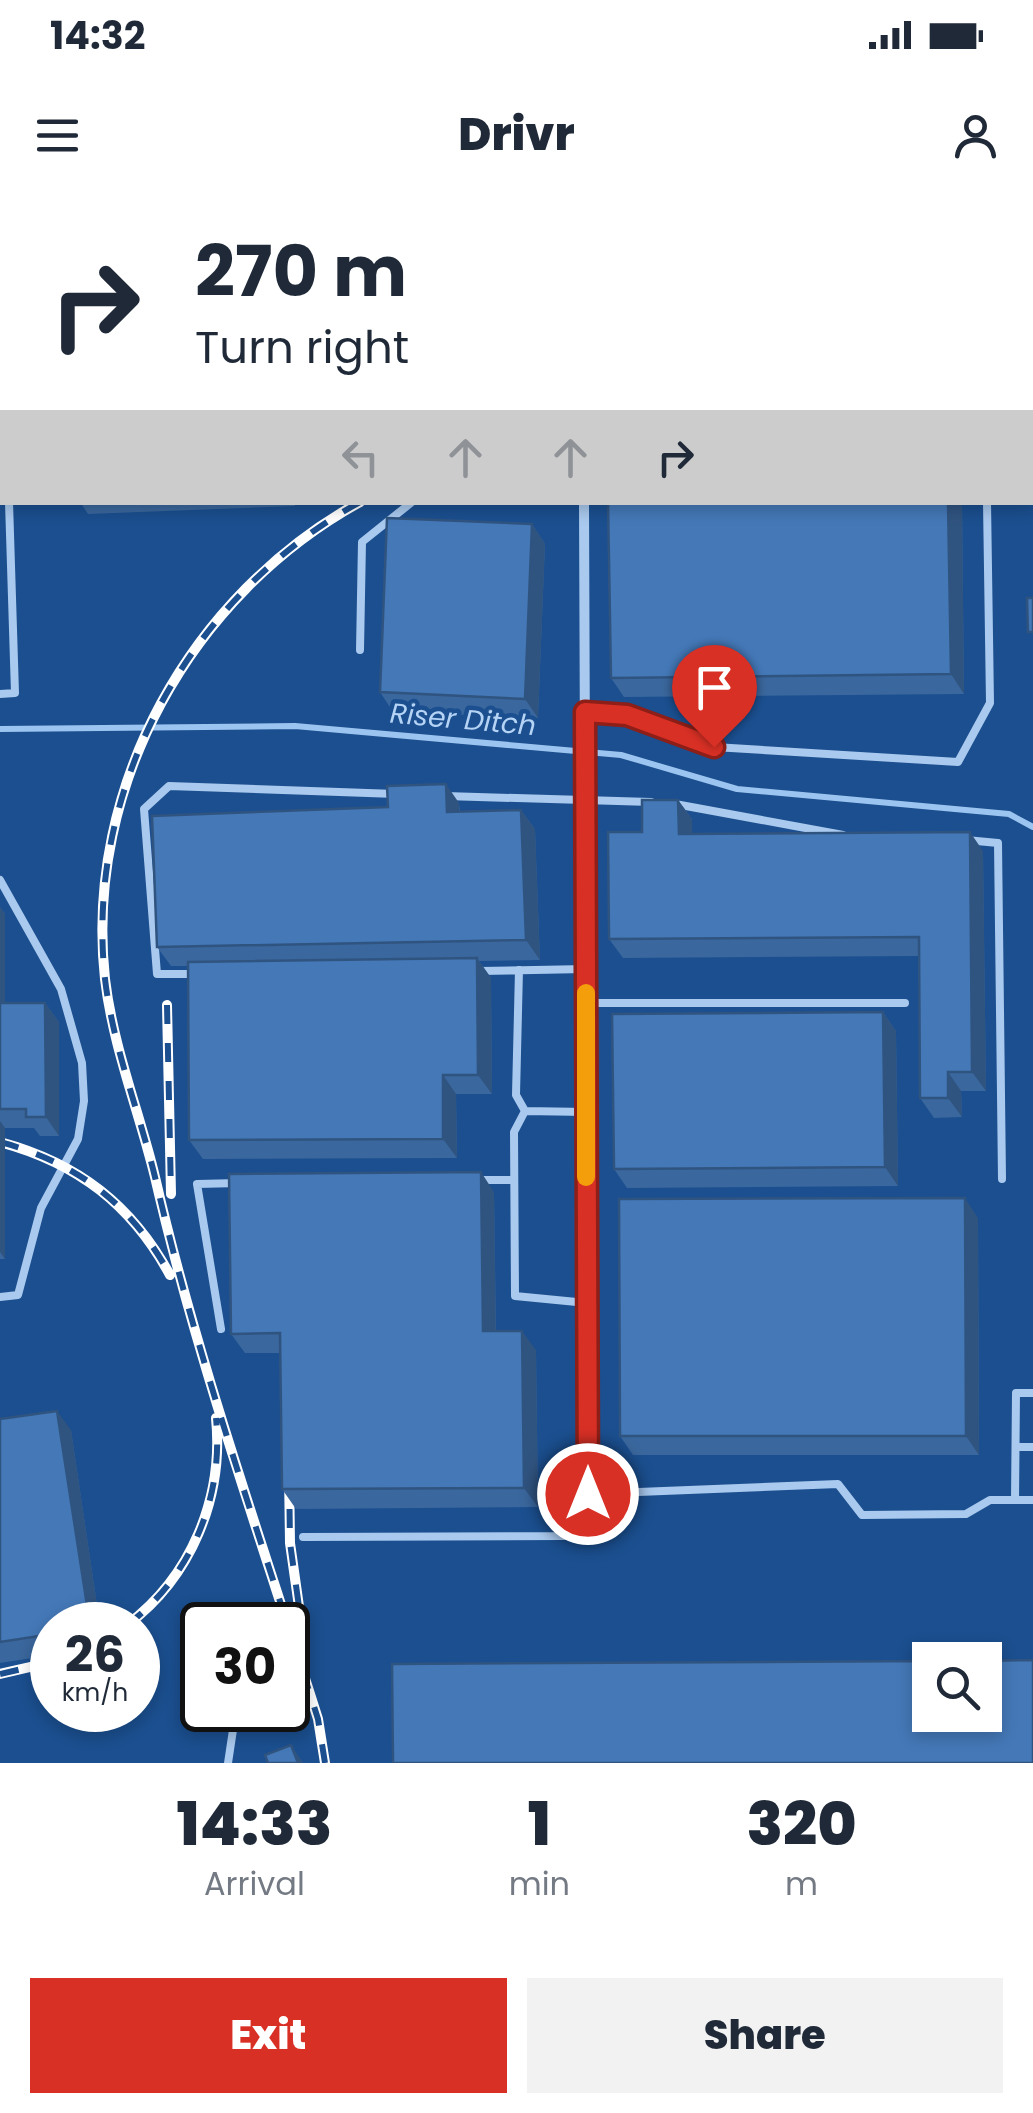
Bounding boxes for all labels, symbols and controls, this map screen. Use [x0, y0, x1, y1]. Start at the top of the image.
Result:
text: 14:32 [50, 9, 146, 62]
text: Drivr [458, 103, 575, 166]
icon: menu [30, 108, 85, 163]
icon: person [948, 108, 1003, 163]
text: 270 m [195, 222, 407, 321]
icon: right [30, 240, 160, 370]
text: Turn right [195, 316, 409, 379]
icon: left [333, 430, 388, 485]
icon: ahead [438, 430, 493, 485]
icon: ahead [543, 430, 598, 485]
icon: right [648, 430, 703, 485]
pin [672, 645, 757, 748]
icon: arrive [687, 660, 742, 715]
water label: Riser Ditch [388, 694, 538, 745]
position arrow [536, 1442, 640, 1546]
speed limit sign: 30 [180, 1602, 310, 1732]
text: 26 [65, 1619, 125, 1690]
map controls [912, 1642, 1002, 1732]
button: search [912, 1642, 1002, 1732]
text: km/h [62, 1675, 128, 1710]
text: 14:33 [176, 1782, 332, 1866]
text: 1 [528, 1782, 551, 1866]
text: 320 [746, 1782, 857, 1866]
text: Arrival [204, 1861, 305, 1906]
text: min [509, 1861, 570, 1906]
text: m [785, 1861, 818, 1906]
button: Exit [30, 1978, 507, 2093]
button: Share [527, 1978, 1003, 2093]

